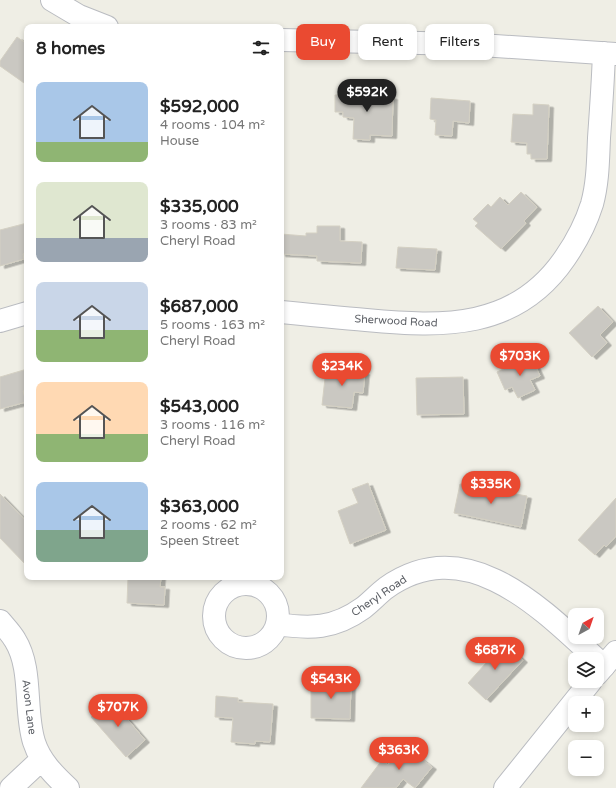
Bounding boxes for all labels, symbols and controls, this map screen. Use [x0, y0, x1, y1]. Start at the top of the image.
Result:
chip: Buy [296, 24, 350, 60]
chip: Rent [358, 24, 417, 60]
chip: Filters [425, 24, 494, 60]
icon: filters [250, 37, 272, 59]
text: 8 homes [36, 38, 105, 59]
pin: $592K [339, 79, 395, 113]
text: $592K [346, 84, 388, 100]
text: $592,000 [160, 96, 239, 117]
icon: home [68, 98, 116, 146]
text: 4 rooms · 104 m² [160, 117, 265, 133]
text: House [160, 133, 199, 149]
text: $335,000 [160, 196, 239, 217]
icon: home [68, 198, 116, 246]
text: 3 rooms · 83 m² [160, 217, 257, 233]
text: Cheryl Road [160, 233, 236, 249]
text: $687,000 [160, 296, 238, 317]
icon: home [68, 298, 116, 346]
street label: Sherwood Road [354, 312, 438, 330]
text: 5 rooms · 163 m² [160, 317, 265, 333]
text: Cheryl Road [160, 333, 236, 349]
pin: $703K [492, 343, 548, 377]
text: $703K [499, 348, 541, 364]
pin: $234K [314, 353, 370, 387]
text: $234K [321, 358, 363, 374]
text: $543,000 [160, 396, 239, 417]
icon: home [68, 398, 116, 446]
text: 3 rooms · 116 m² [160, 417, 265, 433]
text: Cheryl Road [160, 433, 236, 449]
pin: $335K [463, 471, 519, 505]
text: $335K [470, 476, 512, 492]
text: $363,000 [160, 496, 239, 517]
icon: home [68, 498, 116, 546]
text: 2 rooms · 62 m² [160, 517, 257, 533]
text: Speen Street [160, 533, 239, 549]
street label: Cheryl Road [349, 573, 409, 619]
north arrow [568, 608, 604, 644]
map controls [568, 608, 604, 776]
pin: $687K [467, 637, 523, 671]
text: $687K [474, 642, 516, 658]
button: layers [568, 652, 604, 688]
pin: $543K [303, 666, 359, 700]
text: $543K [310, 671, 352, 687]
street label: Avon Lane [19, 679, 39, 735]
pin: $707K [90, 694, 146, 728]
button: + [568, 696, 604, 732]
text: $707K [97, 699, 139, 715]
pin: $363K [371, 737, 427, 771]
button: − [568, 740, 604, 776]
text: $363K [378, 742, 420, 758]

